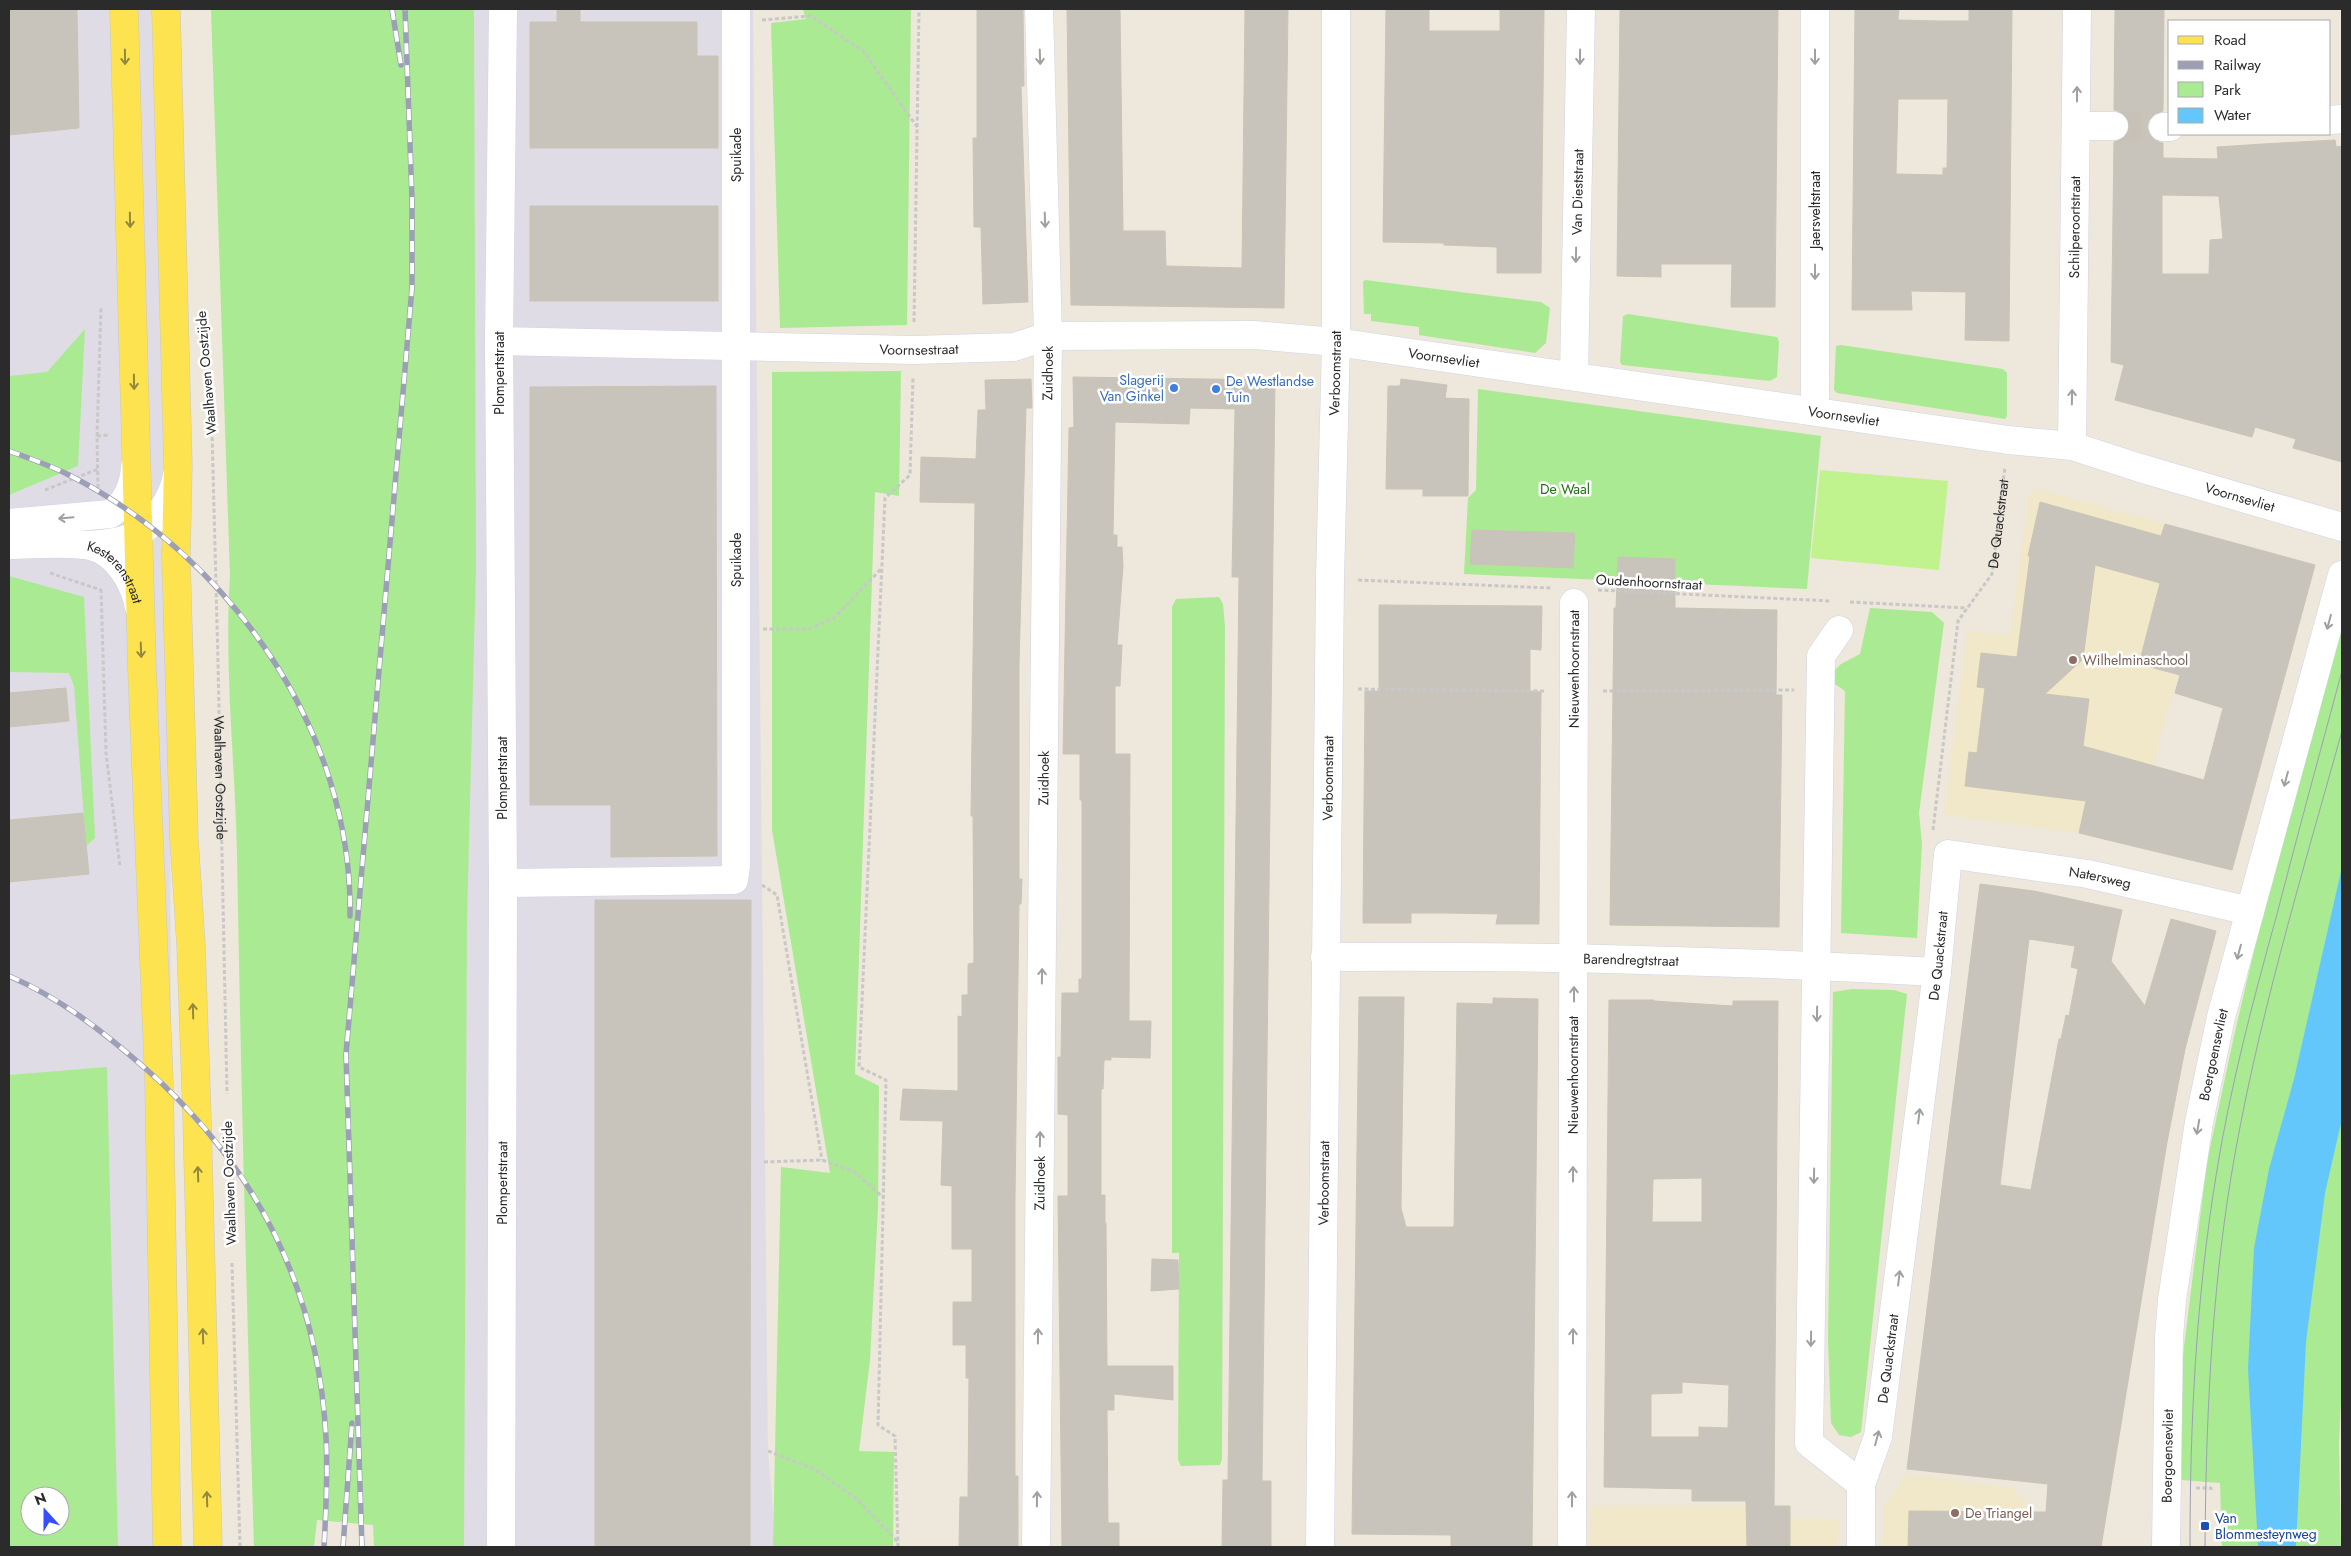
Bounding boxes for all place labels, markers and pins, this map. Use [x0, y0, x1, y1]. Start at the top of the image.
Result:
place label: Slagerij Van Ginkel [1100, 370, 1164, 406]
place label: De Westlandse Tuin [1226, 371, 1314, 407]
marker: Slagerij Van Ginkel [1168, 382, 1180, 394]
marker: De Westlandse Tuin [1210, 383, 1222, 395]
place label: Wilhelminaschool [2083, 650, 2188, 670]
marker: Wilhelminaschool [2067, 654, 2079, 666]
place label: De Triangel [1965, 1503, 2032, 1523]
marker: De Triangel [1949, 1507, 1961, 1519]
place label: Van Blommesteynweg [2215, 1508, 2317, 1544]
marker: Van Blommesteynweg [2199, 1520, 2211, 1532]

